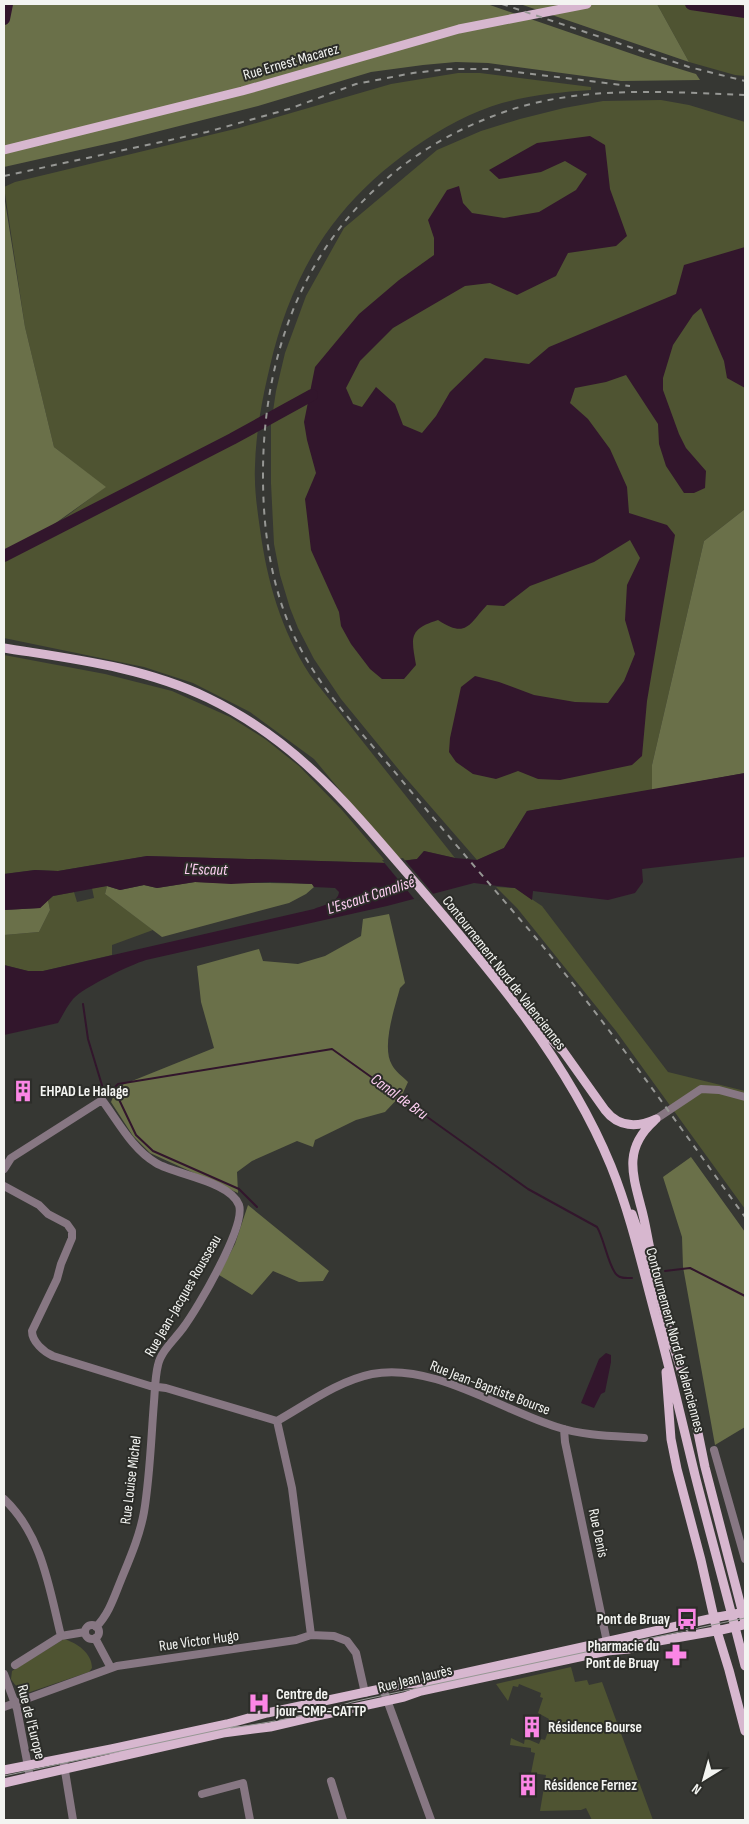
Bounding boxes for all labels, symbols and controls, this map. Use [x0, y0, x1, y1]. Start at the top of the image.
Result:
street label: Rue Ernest Macarez [241, 39, 342, 85]
water label: L'Escaut [184, 860, 229, 880]
water label: L'Escaut Canalisé [325, 873, 417, 919]
street label: Contournement Nord de Valenciennes [438, 892, 570, 1054]
water label: Canal de Bru [367, 1070, 432, 1124]
building icon: EHPAD Le Halage [10, 1078, 36, 1104]
place label: EHPAD Le Halage [40, 1082, 129, 1101]
street label: Rue Jean-Jacques Rousseau [140, 1232, 226, 1360]
street label: Contournement Nord de Valenciennes [641, 1246, 709, 1434]
street label: Rue Jean-Baptiste Bourse [427, 1356, 553, 1420]
street label: Rue Louise Michel [116, 1435, 146, 1525]
street label: Rue Denis [584, 1507, 612, 1559]
bus stop icon: Pont de Bruay [674, 1606, 700, 1632]
place label: Pont de Bruay [597, 1610, 671, 1629]
street label: Rue Victor Hugo [158, 1626, 240, 1656]
place label: Pharmacie du Pont de Bruay [586, 1637, 660, 1673]
pharmacy icon: Pharmacie du Pont de Bruay [663, 1642, 689, 1668]
street label: Rue Jean Jaurès [376, 1661, 454, 1697]
street label: Rue de l'Europe [13, 1683, 49, 1761]
place label: Centre de jour-CMP-CATTP [275, 1685, 366, 1721]
hospital icon: Centre de jour-CMP-CATTP [246, 1690, 272, 1716]
building icon: Résidence Bourse [519, 1714, 545, 1740]
place label: Résidence Bourse [548, 1718, 642, 1737]
north arrow [679, 1754, 729, 1804]
building icon: Résidence Fernez [515, 1772, 541, 1798]
place label: Résidence Fernez [544, 1776, 637, 1795]
text: N [688, 1780, 705, 1798]

